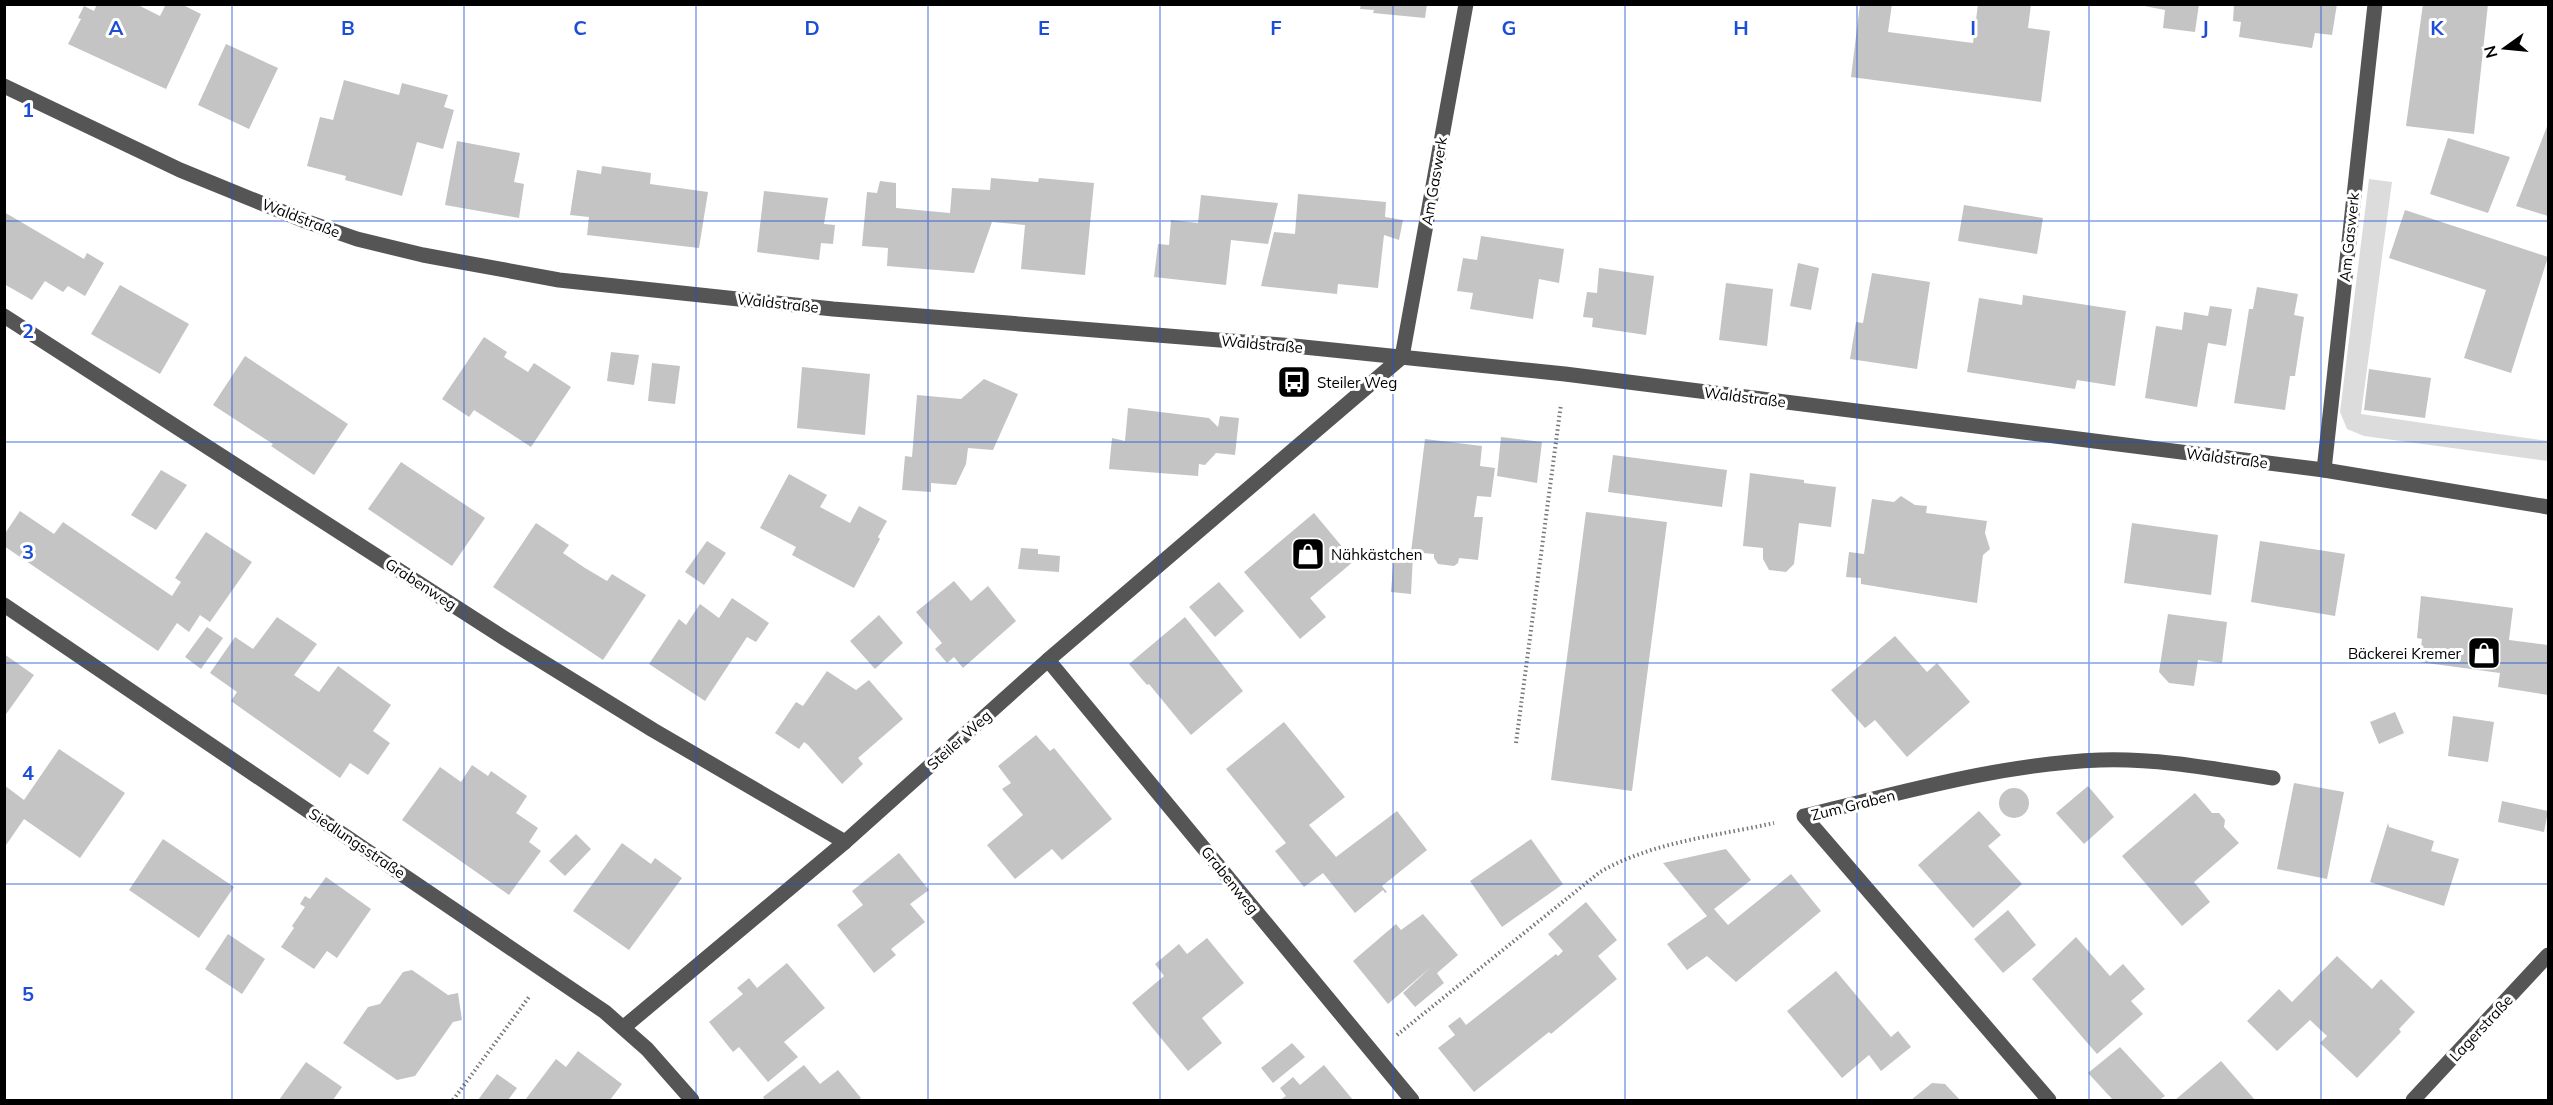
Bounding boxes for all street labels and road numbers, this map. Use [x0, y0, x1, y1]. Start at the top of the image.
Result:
street label: Am Gaswerk [1417, 135, 1451, 227]
street label: Am Gaswerk [2335, 191, 2363, 283]
street label: Waldstraße [259, 194, 343, 242]
street label: Waldstraße [736, 289, 820, 317]
street label: Waldstraße [1220, 331, 1304, 357]
street label: Waldstraße [1703, 383, 1787, 411]
street label: Waldstraße [2185, 444, 2269, 472]
street label: Grabenweg [382, 554, 460, 614]
street label: Steiler Weg [923, 706, 995, 774]
street label: Zum Graben [1809, 785, 1897, 825]
street label: Siedlungsstraße [305, 804, 409, 882]
street label: Grabenweg [1197, 842, 1263, 918]
street label: Lagerstraße [2445, 991, 2517, 1065]

